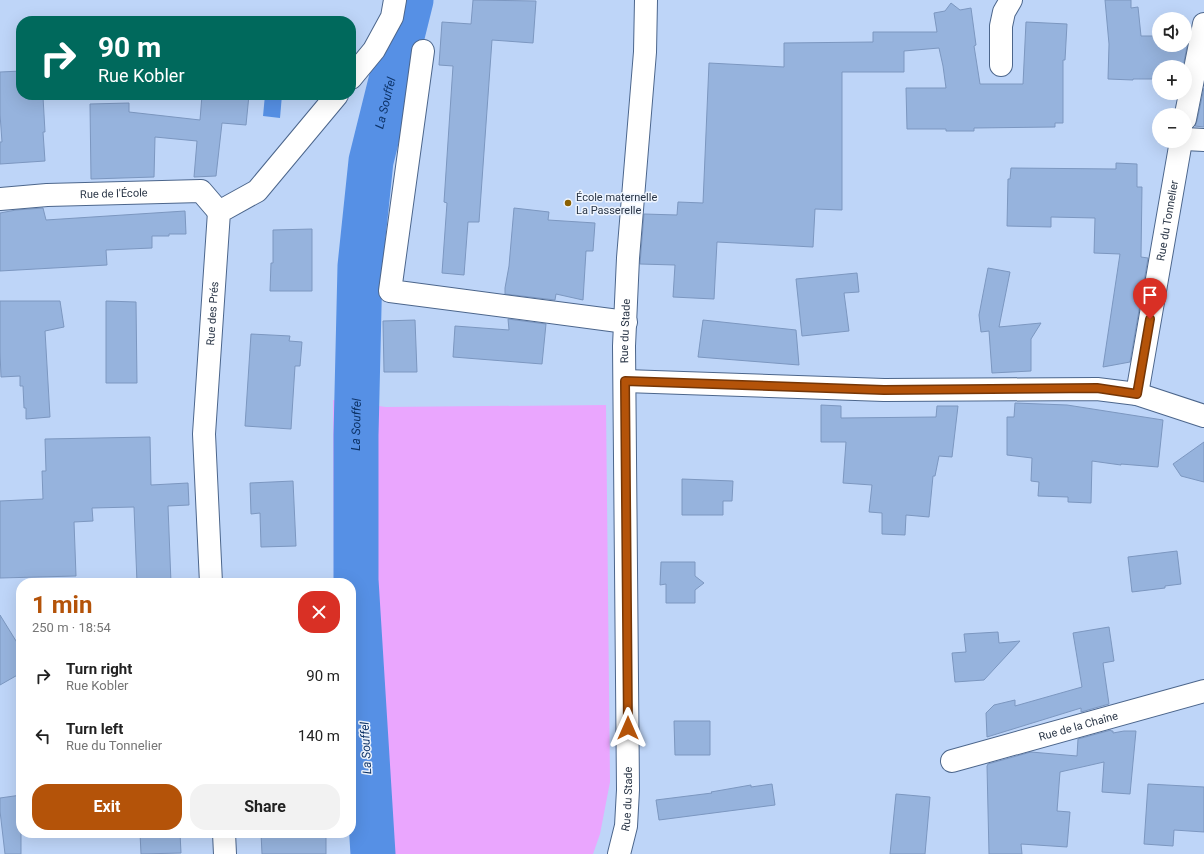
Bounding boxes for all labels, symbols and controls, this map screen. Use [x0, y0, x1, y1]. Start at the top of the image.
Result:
map controls [1152, 12, 1192, 148]
button: sound [1152, 12, 1192, 52]
text: 90 m [98, 31, 161, 64]
icon: right [32, 32, 84, 84]
button: + [1152, 60, 1192, 100]
text: Rue Kobler [98, 65, 184, 86]
water label: La Souffel [372, 76, 399, 130]
button: − [1152, 108, 1192, 148]
street label: Rue du Tonnelier [1154, 179, 1181, 262]
street label: Rue de l'École [80, 186, 148, 201]
place label: École maternelle La Passerelle [576, 191, 657, 217]
marker: École maternelle La Passerelle [563, 198, 573, 208]
pin [1133, 278, 1167, 319]
street label: Rue des Prés [204, 281, 221, 346]
icon: arrive [1139, 284, 1161, 306]
street label: Rue du Stade [618, 298, 633, 363]
water label: La Souffel [349, 398, 364, 451]
text: 1 min [32, 591, 92, 619]
button: close [298, 591, 340, 633]
text: 250 m · 18:54 [32, 620, 111, 635]
text: Turn right [66, 660, 132, 678]
icon: right [32, 665, 54, 687]
text: 90 m [306, 667, 340, 685]
text: Rue Kobler [66, 678, 128, 693]
position arrow [607, 707, 649, 749]
street label: Rue de la Chaîne [1037, 709, 1120, 744]
text: Turn left [66, 720, 123, 738]
water label: La Souffel [358, 721, 374, 775]
icon: left [32, 725, 54, 747]
text: 140 m [298, 727, 340, 745]
text: Rue du Tonnelier [66, 738, 162, 753]
street label: Rue du Stade [619, 766, 635, 833]
button: Exit [32, 784, 182, 830]
button: Share [190, 784, 340, 830]

